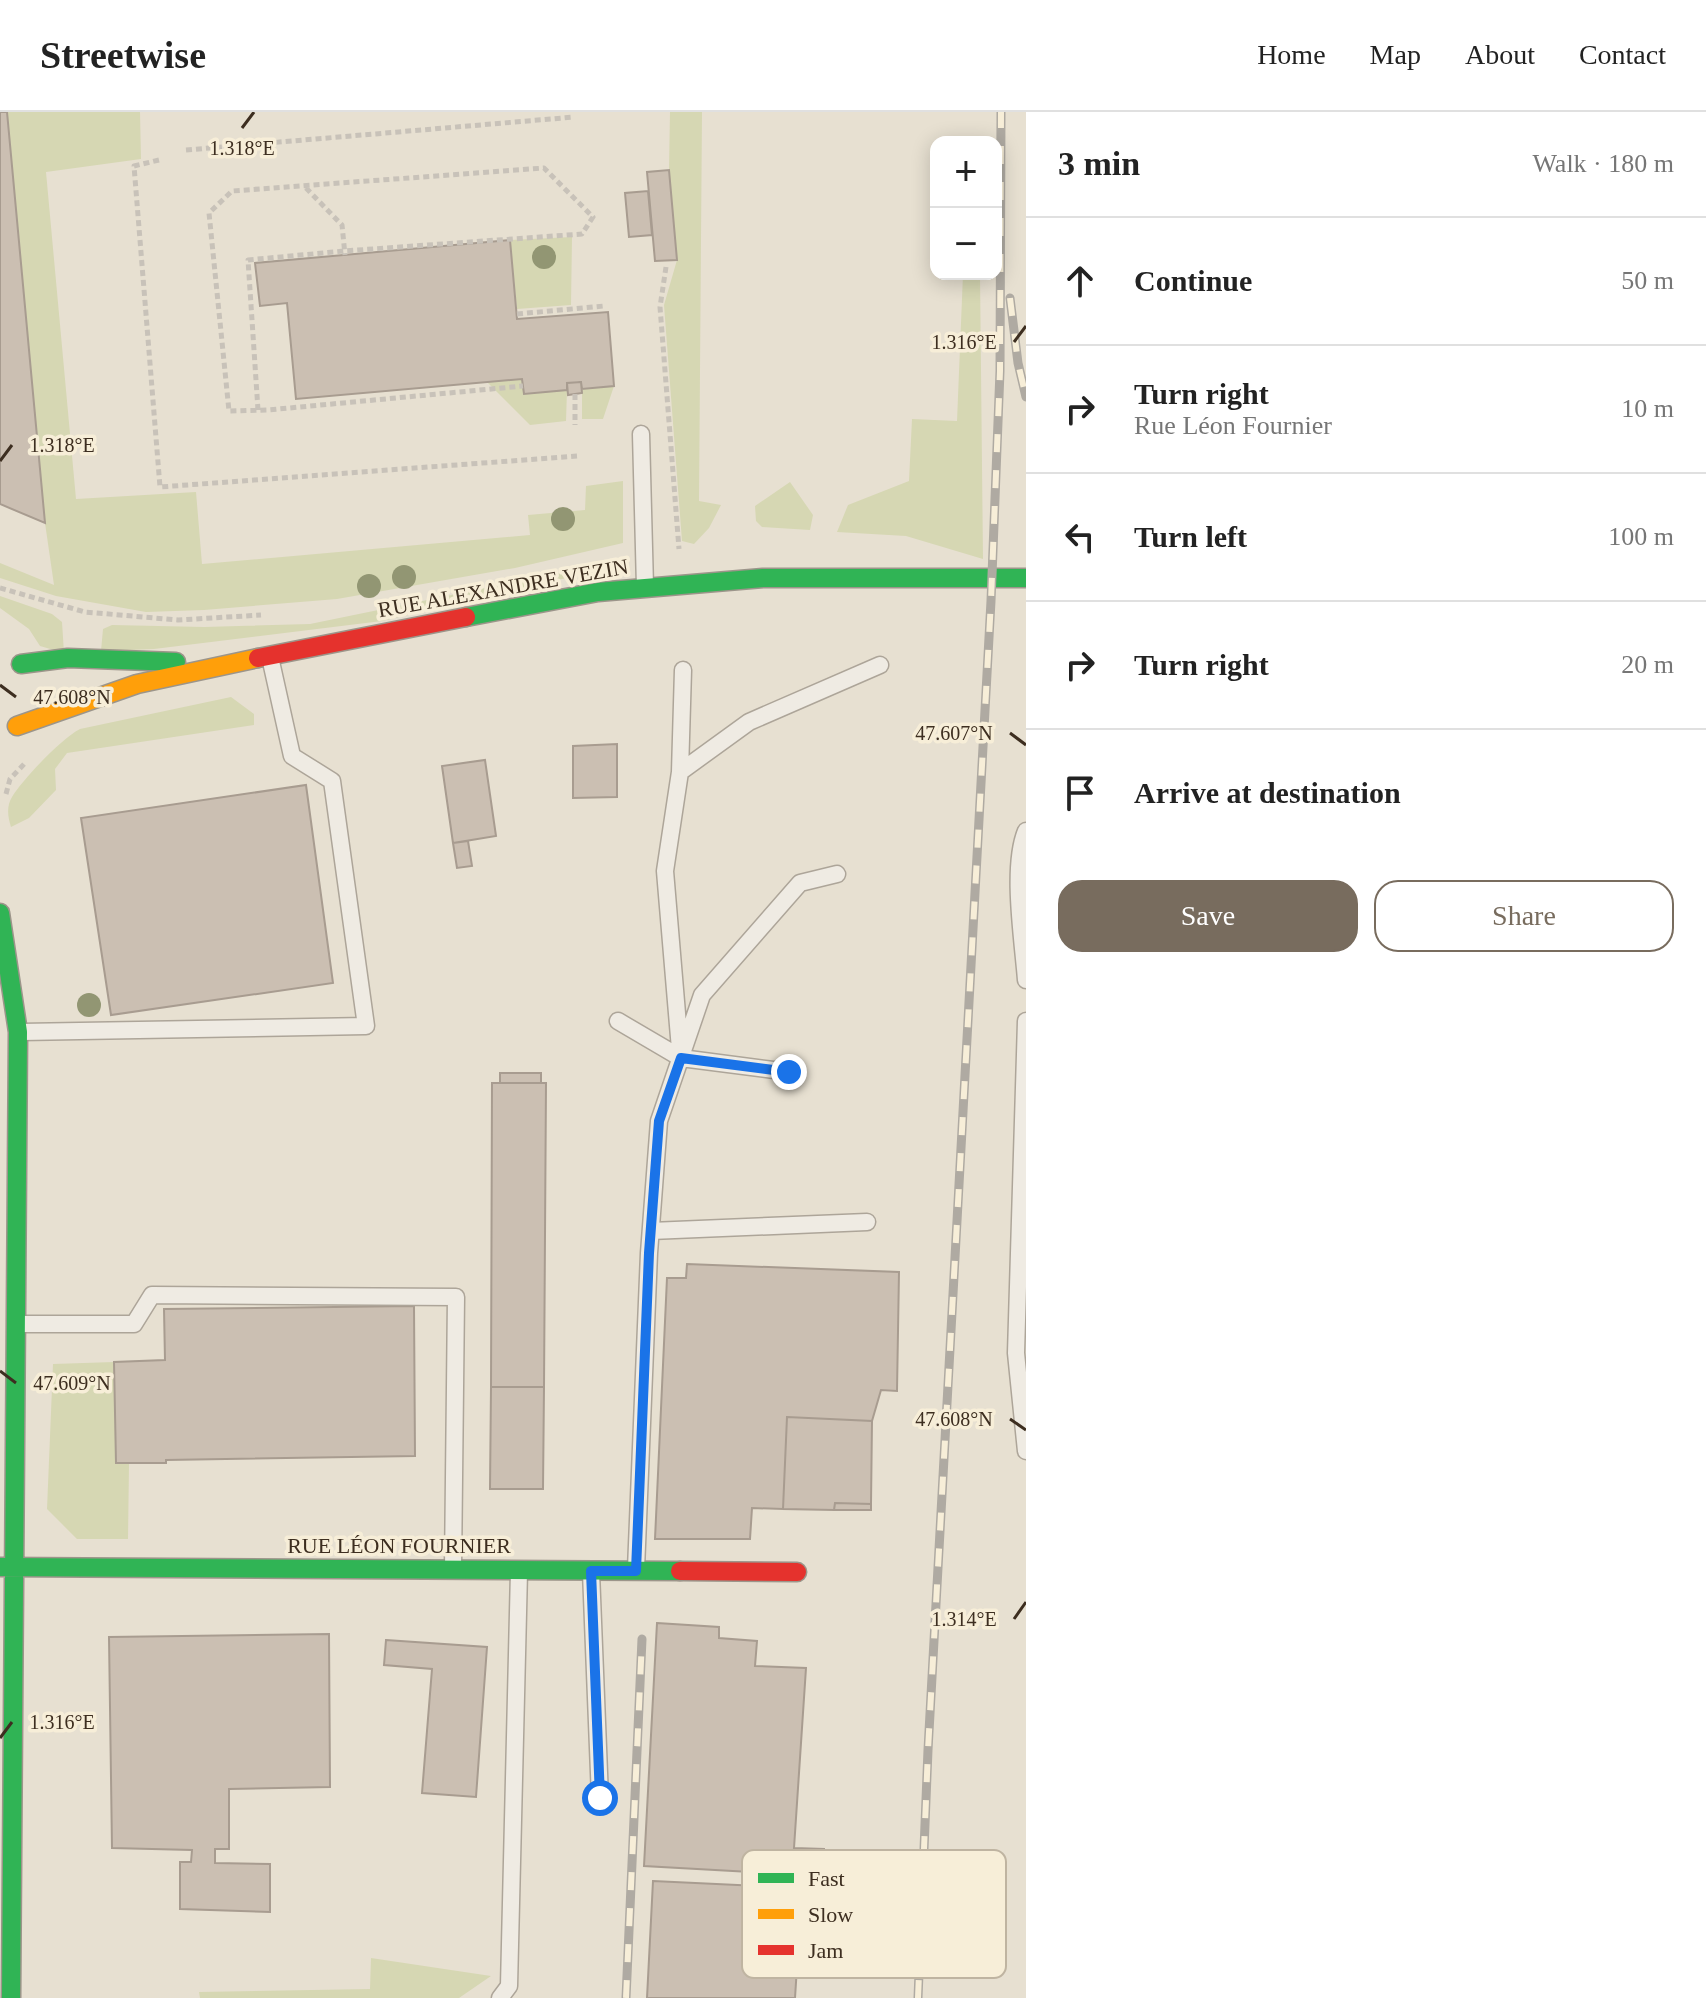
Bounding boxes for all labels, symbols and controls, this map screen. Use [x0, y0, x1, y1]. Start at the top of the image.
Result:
text: Streetwise [40, 34, 206, 76]
text: Home [1257, 39, 1326, 70]
text: Map [1370, 39, 1421, 70]
text: About [1465, 39, 1535, 70]
text: Contact [1579, 39, 1666, 70]
map controls [930, 136, 1002, 280]
button: + [930, 136, 1002, 208]
text: 1.318°E [209, 137, 275, 159]
text: 3 min [1058, 145, 1140, 182]
text: Walk · 180 m [1532, 149, 1674, 178]
button: − [930, 208, 1002, 280]
icon: ahead [1058, 259, 1102, 303]
text: Continue [1134, 264, 1252, 297]
text: 50 m [1621, 266, 1674, 295]
text: 1.316°E [931, 331, 997, 353]
text: Turn right [1134, 377, 1269, 410]
icon: right [1058, 387, 1102, 431]
text: 10 m [1621, 394, 1674, 423]
text: Rue Léon Fournier [1134, 411, 1332, 440]
text: 1.318°E [29, 434, 95, 456]
icon: left [1058, 515, 1102, 559]
text: Turn left [1134, 520, 1247, 553]
text: 100 m [1608, 522, 1674, 551]
street label: RUE ALEXANDRE VEZIN [376, 554, 630, 622]
icon: right [1058, 643, 1102, 687]
text: Turn right [1134, 648, 1269, 681]
text: 20 m [1621, 650, 1674, 679]
text: 47.608°N [33, 686, 111, 708]
text: 47.607°N [915, 722, 993, 744]
icon: arrive [1058, 771, 1102, 815]
text: Arrive at destination [1134, 776, 1401, 809]
button: Save [1058, 880, 1358, 952]
button: Share [1374, 880, 1674, 952]
route end [771, 1054, 807, 1090]
text: 47.609°N [33, 1372, 111, 1394]
text: 47.608°N [915, 1408, 993, 1430]
street label: RUE LÉON FOURNIER [287, 1533, 511, 1558]
text: 1.314°E [931, 1608, 997, 1630]
text: 1.316°E [29, 1711, 95, 1733]
route start [582, 1780, 618, 1816]
legend [742, 1850, 1006, 1978]
text: Fast [808, 1866, 845, 1891]
text: Slow [808, 1902, 853, 1927]
text: Jam [808, 1938, 843, 1963]

